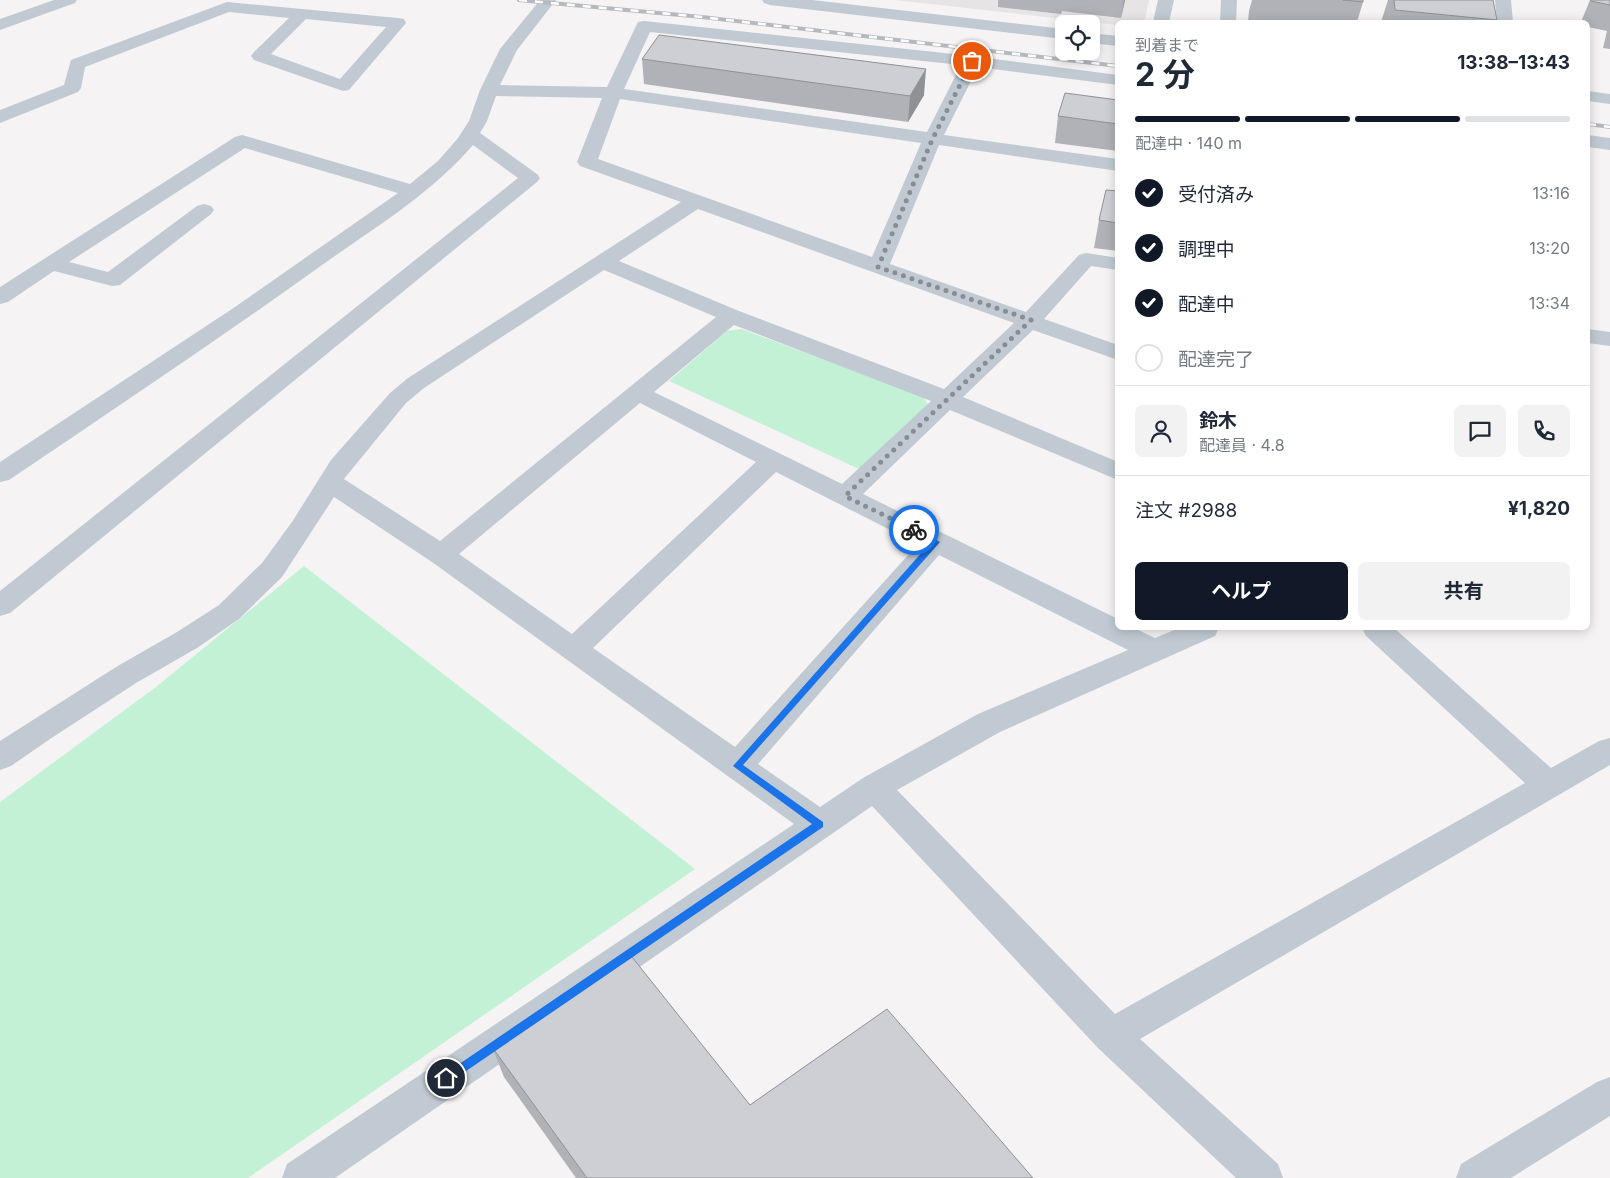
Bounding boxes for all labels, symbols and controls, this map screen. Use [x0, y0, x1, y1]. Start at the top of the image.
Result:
map controls [1055, 15, 1100, 60]
button: locate [1055, 15, 1100, 60]
text: 到着まで [1135, 35, 1199, 55]
pin [951, 40, 993, 82]
icon: bag [958, 47, 986, 75]
text: 13:38–13:43 [1457, 51, 1570, 74]
text: 2 分 [1135, 55, 1195, 94]
text: 配達中 · 140 m [1135, 133, 1242, 153]
icon: check [1135, 179, 1163, 207]
text: 受付済み [1178, 183, 1254, 206]
text: 13:16 [1533, 183, 1570, 203]
icon: check [1135, 234, 1163, 262]
text: 調理中 [1178, 238, 1235, 261]
text: 13:20 [1529, 238, 1570, 258]
icon: check [1135, 289, 1163, 317]
text: 配達中 [1178, 293, 1235, 316]
text: 13:34 [1529, 293, 1570, 313]
text: 配達完了 [1178, 348, 1254, 371]
button: person [1135, 405, 1187, 457]
button: chat [1454, 405, 1506, 457]
button: phone [1518, 405, 1570, 457]
text: 鈴木 [1199, 409, 1237, 432]
text: 配達員 · 4.8 [1199, 435, 1285, 455]
text: ¥1,820 [1508, 497, 1570, 520]
text: 注文 #2988 [1135, 499, 1237, 522]
courier [889, 505, 939, 555]
icon: bike [900, 516, 928, 544]
button: ヘルプ [1135, 562, 1348, 620]
button: 共有 [1358, 562, 1570, 620]
pin [425, 1057, 467, 1099]
icon: home [432, 1064, 460, 1092]

